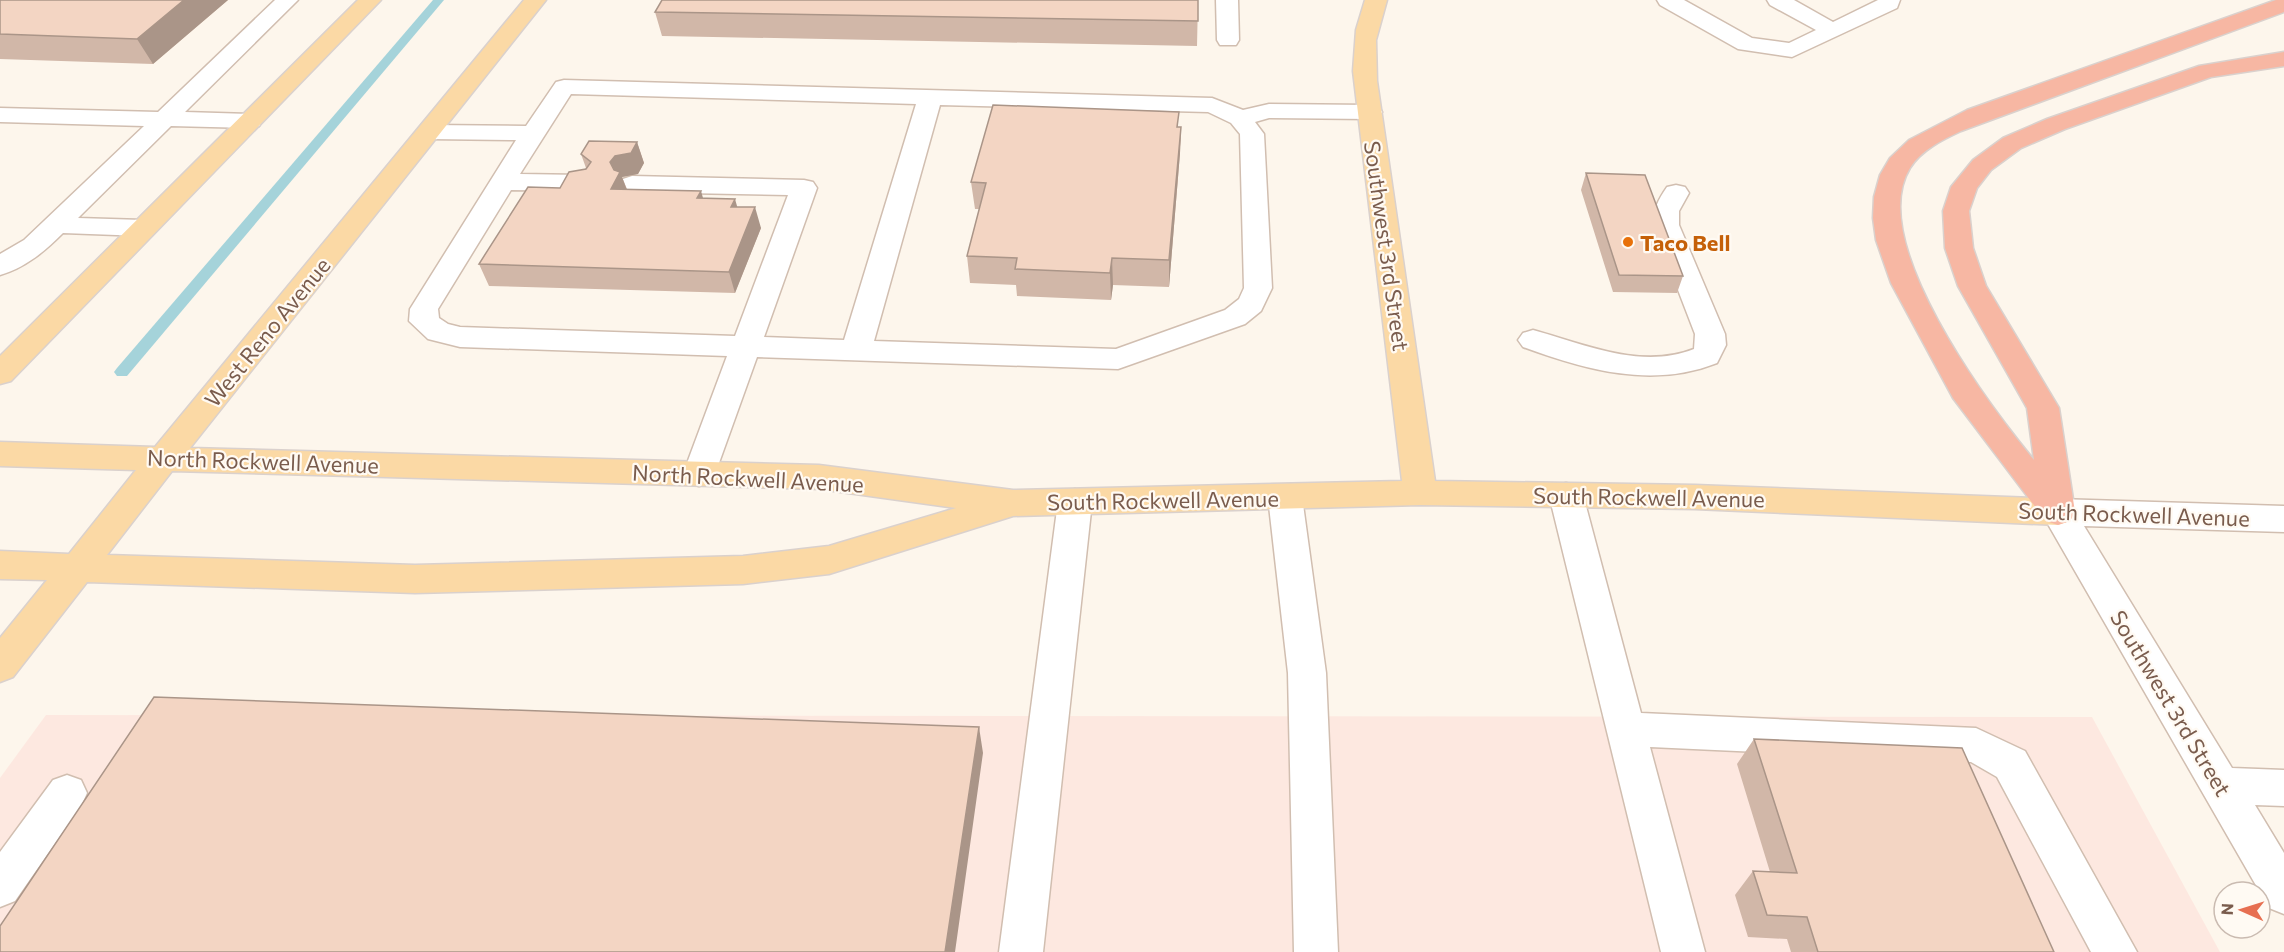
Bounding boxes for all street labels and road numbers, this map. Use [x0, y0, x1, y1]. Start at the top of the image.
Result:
street label: Southwest 3rd Street [1359, 139, 1415, 353]
street label: West Reno Avenue [198, 252, 336, 412]
street label: North Rockwell Avenue [147, 443, 379, 479]
street label: North Rockwell Avenue [632, 458, 864, 498]
street label: South Rockwell Avenue [1533, 481, 1765, 513]
street label: South Rockwell Avenue [1047, 484, 1279, 516]
street label: South Rockwell Avenue [2018, 496, 2250, 532]
street label: Southwest 3rd Street [2105, 605, 2237, 801]

